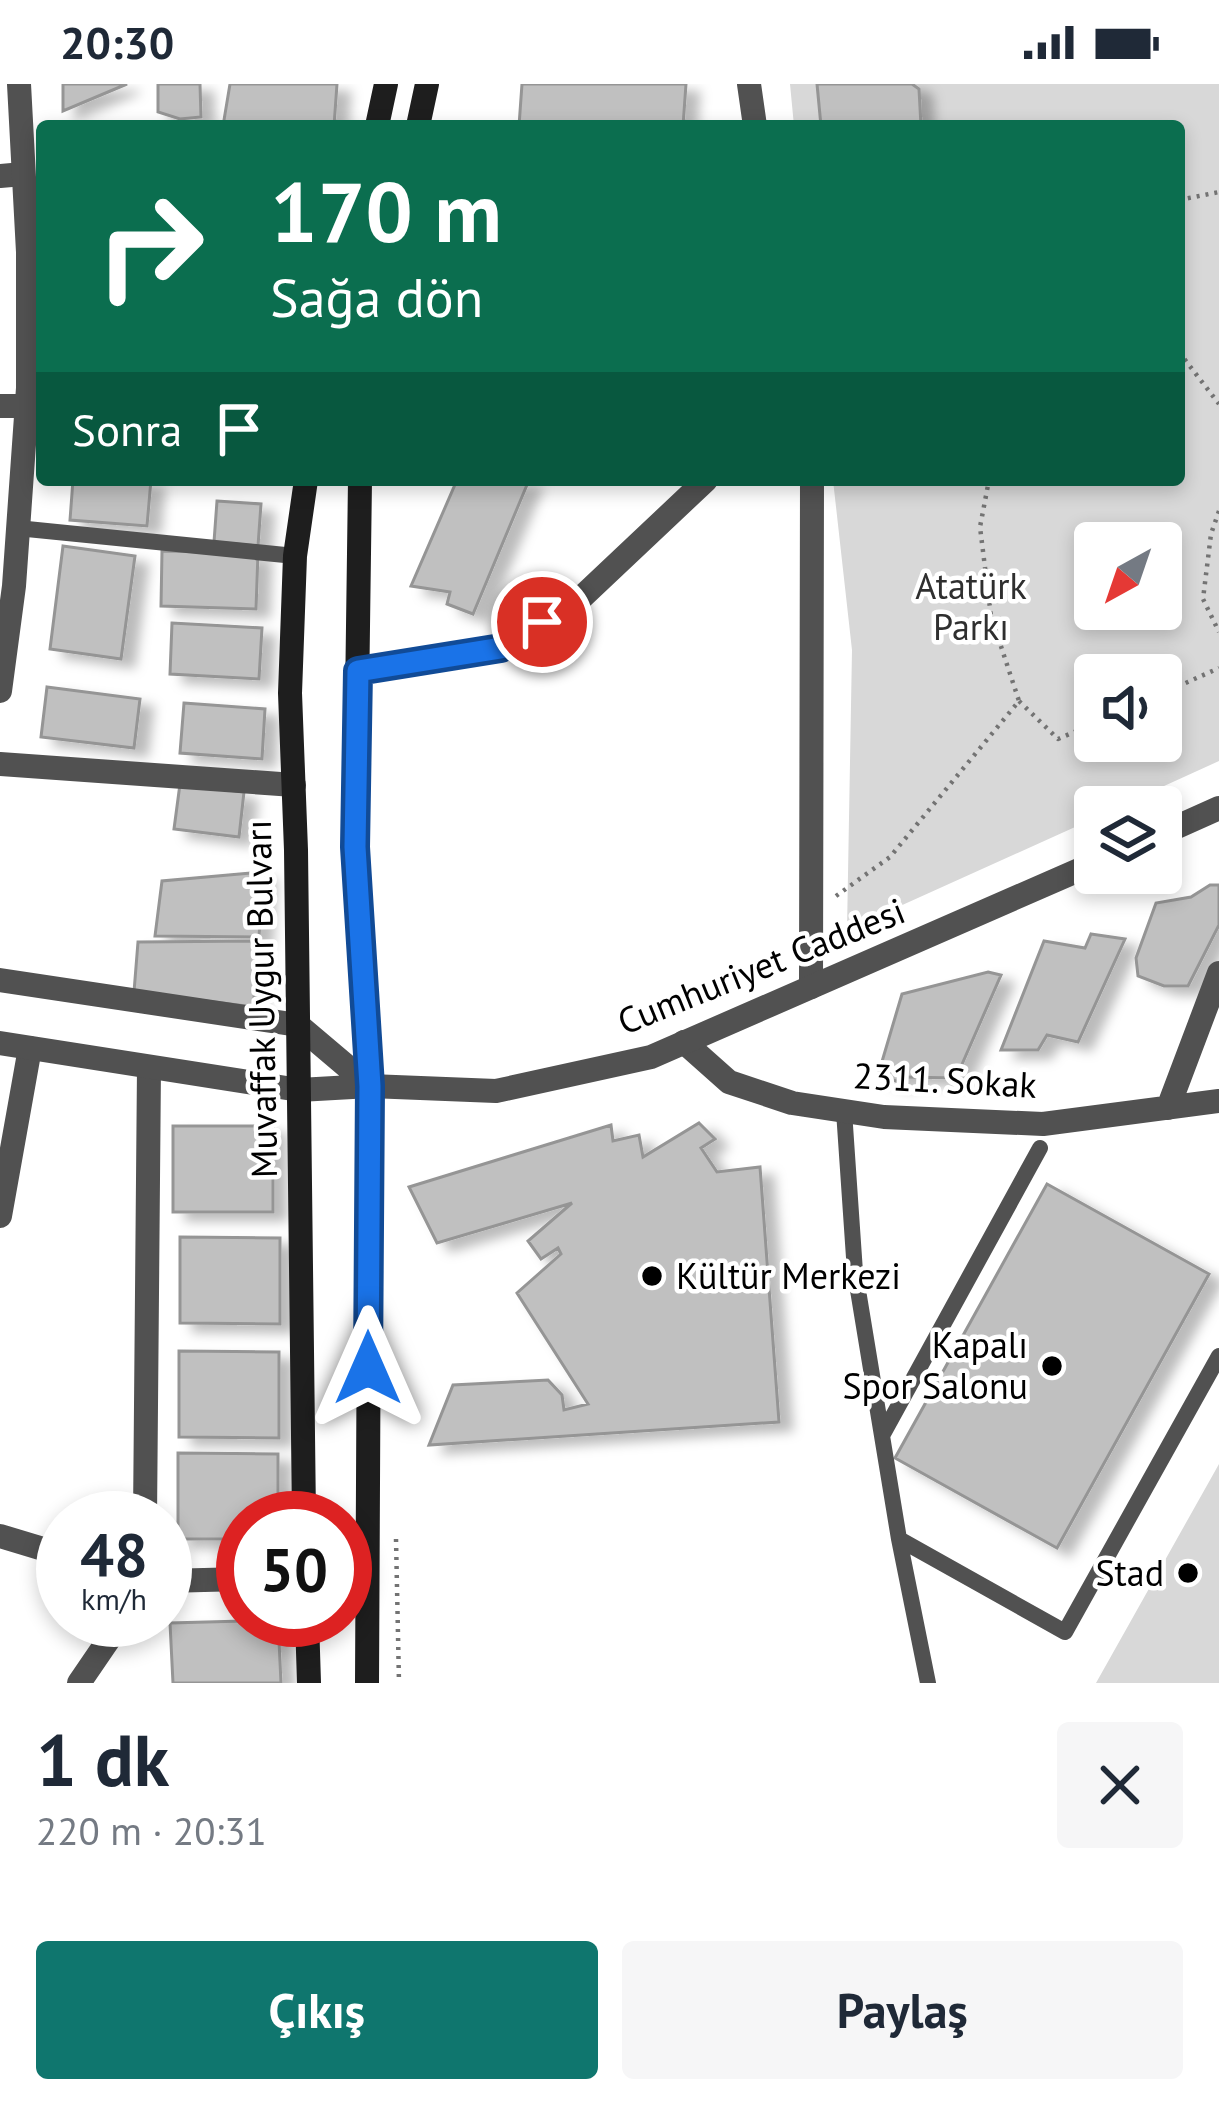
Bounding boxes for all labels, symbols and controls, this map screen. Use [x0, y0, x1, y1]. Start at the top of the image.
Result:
text: 20:30 [60, 13, 174, 71]
text: 170 m [270, 156, 502, 265]
icon: right [72, 168, 228, 324]
text: Sağa dön [270, 262, 483, 332]
icon: arrive [206, 396, 272, 462]
text: Sonra [72, 400, 182, 458]
north arrow [1074, 522, 1182, 630]
map controls [1074, 522, 1182, 894]
park label: Atatürk Parkı [915, 562, 1027, 650]
pin [491, 571, 593, 673]
icon: arrive [509, 589, 575, 655]
button: sound [1074, 654, 1182, 762]
button: layers [1074, 786, 1182, 894]
street label: Muvaffak Uygur Bulvarı [234, 820, 287, 1178]
street label: Cumhuriyet Caddesi [610, 886, 911, 1045]
street label: 2311. Sokak [852, 1051, 1038, 1108]
place label: Kültür Merkezi [676, 1252, 901, 1299]
marker: Kültür Merkezi [639, 1263, 665, 1289]
position arrow [305, 1305, 431, 1431]
place label: Kapalı Spor Salonu [842, 1321, 1028, 1409]
marker: Kapalı Spor Salonu [1039, 1353, 1065, 1379]
speed limit sign: 50 [216, 1491, 372, 1647]
text: 48 [80, 1515, 148, 1593]
place label: Stad [1095, 1549, 1164, 1596]
marker: Stad [1175, 1560, 1201, 1586]
text: km/h [81, 1579, 147, 1618]
text: 1 dk [36, 1713, 169, 1806]
button: close [1057, 1722, 1183, 1848]
text: 220 m · 20:31 [36, 1805, 267, 1856]
button: Çıkış [36, 1941, 598, 2079]
button: Paylaş [622, 1941, 1183, 2079]

